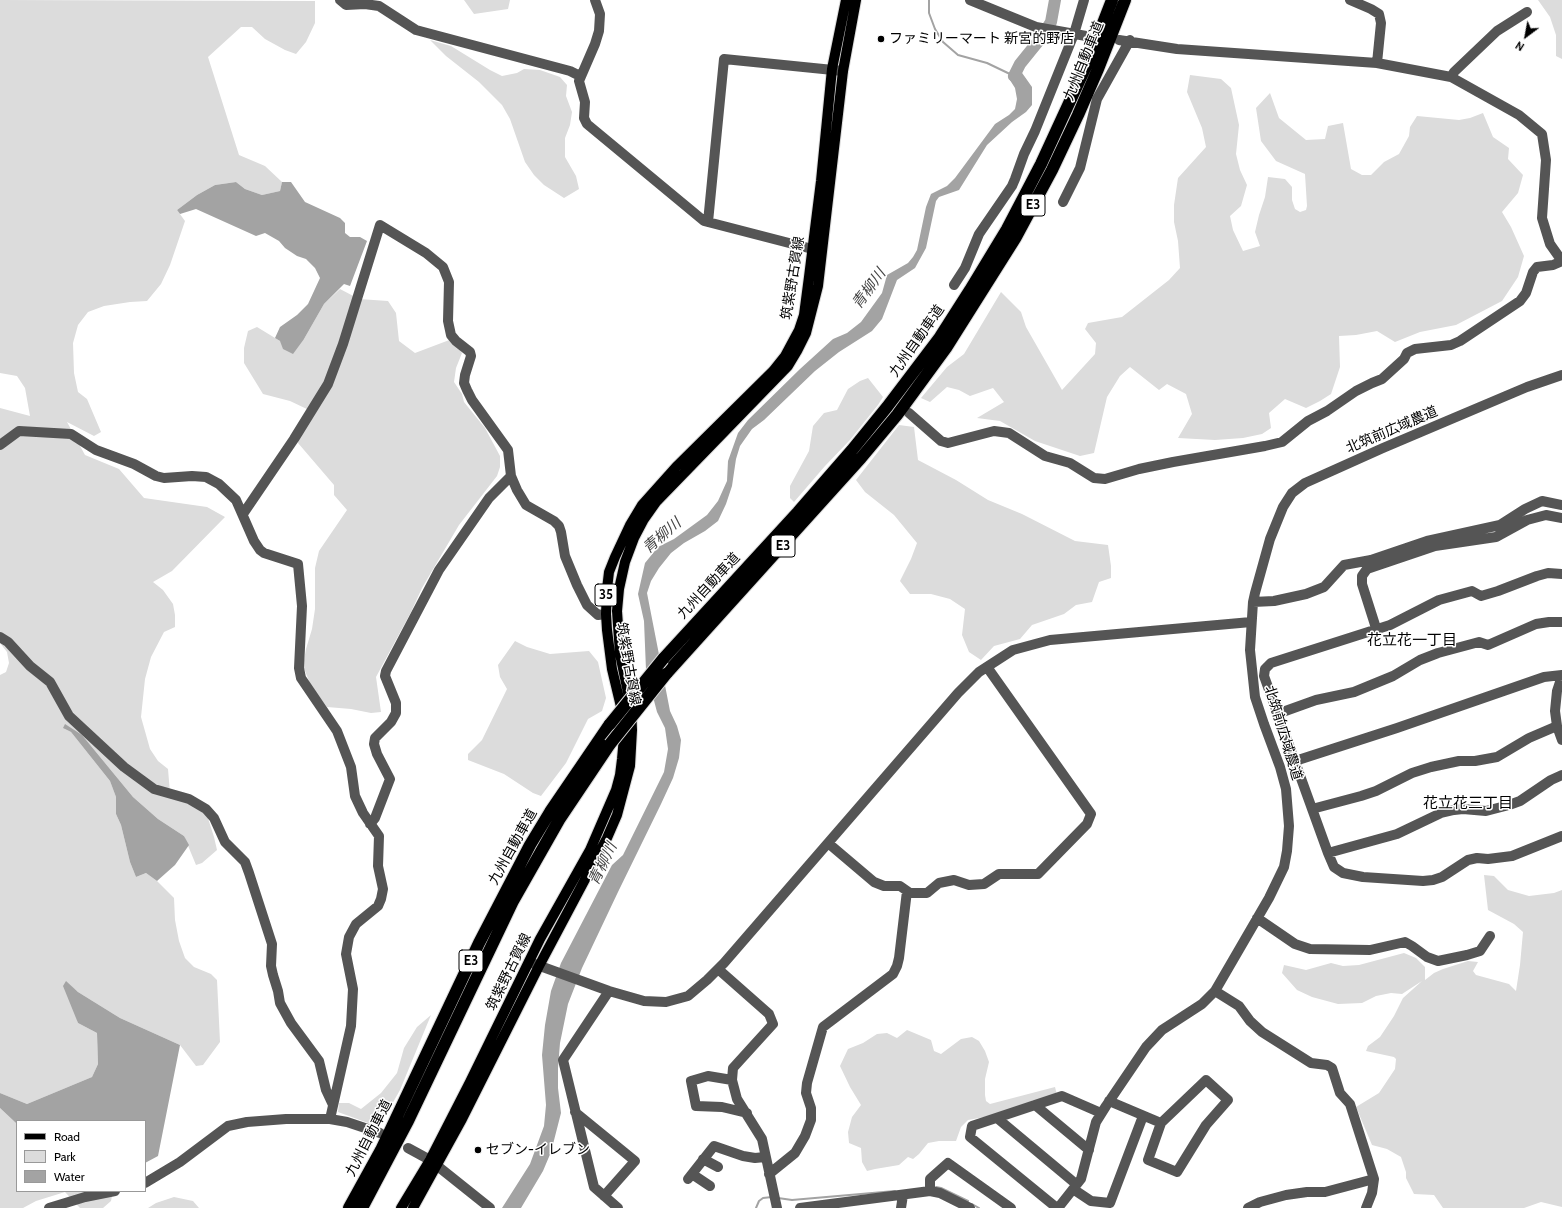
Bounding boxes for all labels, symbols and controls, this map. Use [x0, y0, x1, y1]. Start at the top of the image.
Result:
north arrow [1506, 16, 1546, 56]
street label: 九州自動車道 [1060, 19, 1108, 103]
place label: ファミリーマート 新宮的野店 [889, 31, 1074, 47]
marker: ファミリーマート 新宮的野店 [876, 34, 886, 44]
text: N [1513, 38, 1527, 54]
road number: E3 [1021, 194, 1045, 216]
street label: 筑紫野古賀線 [778, 235, 808, 321]
water label: 青柳川 [848, 266, 890, 312]
street label: 九州自動車道 [886, 302, 948, 380]
street label: 北筑前広域農道 [1344, 403, 1440, 457]
water label: 青柳川 [639, 514, 685, 558]
road number: E3 [771, 535, 795, 557]
street label: 九州自動車道 [674, 550, 744, 622]
road number: 35 [595, 584, 617, 606]
street label: 筑紫野古賀線 [612, 621, 644, 707]
district label: 花立花一丁目 [1367, 632, 1457, 650]
street label: 北筑前広域農道 [1261, 684, 1305, 782]
district label: 花立花三丁目 [1423, 795, 1513, 813]
street label: 九州自動車道 [485, 806, 541, 888]
water label: 青柳川 [585, 840, 621, 888]
street label: 筑紫野古賀線 [483, 931, 535, 1013]
road number: E3 [459, 950, 483, 972]
street label: 九州自動車道 [342, 1097, 396, 1179]
legend [16, 1120, 146, 1192]
text: Road [54, 1129, 80, 1144]
place label: セブン-イレブン [486, 1142, 590, 1158]
marker: セブン-イレブン [473, 1145, 483, 1155]
text: Park [54, 1149, 76, 1164]
text: Water [54, 1169, 84, 1184]

